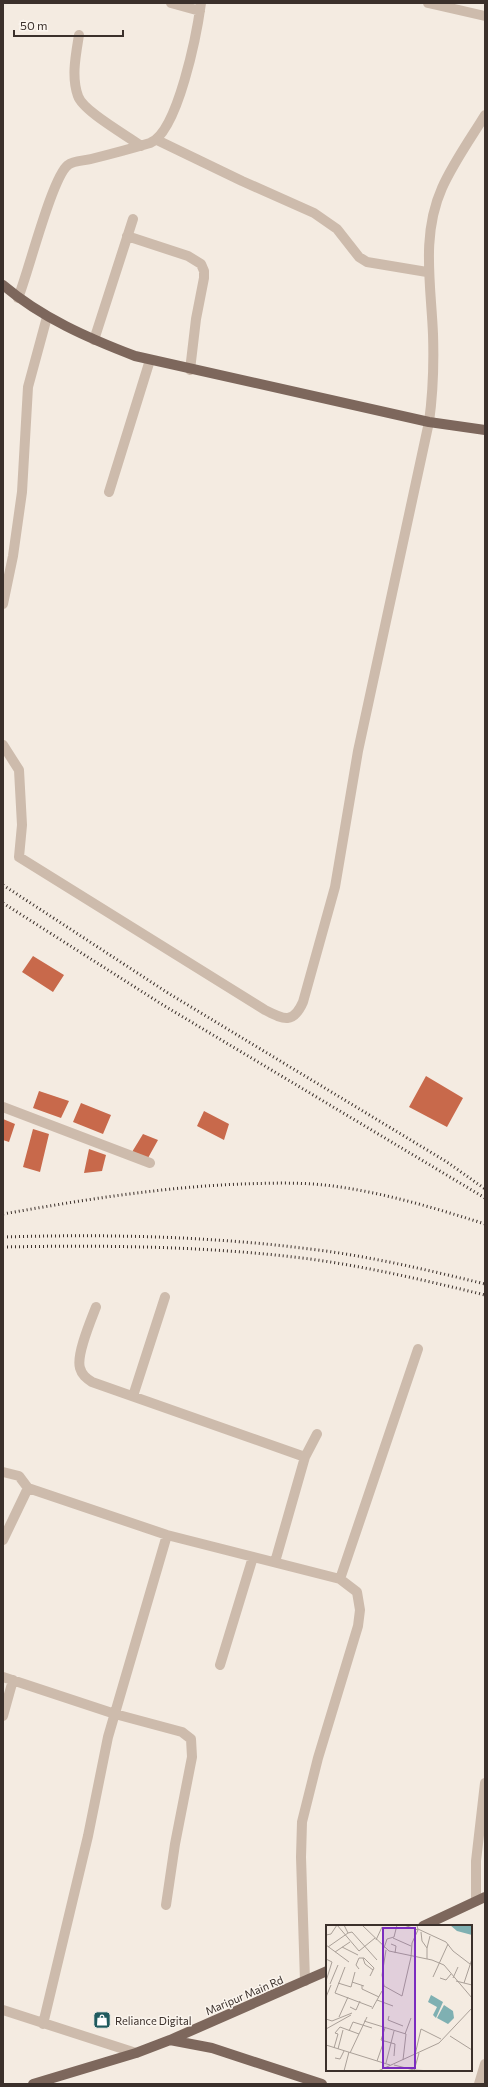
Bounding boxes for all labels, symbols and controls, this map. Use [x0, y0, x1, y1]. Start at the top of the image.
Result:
scale bar [14, 12, 123, 38]
text: 50 m [20, 18, 48, 32]
inset map [326, 1925, 472, 2071]
street label: Maripur Main Rd [203, 1973, 285, 2017]
shop icon: Reliance Digital [92, 2010, 112, 2030]
place label: Reliance Digital [115, 2014, 192, 2027]

